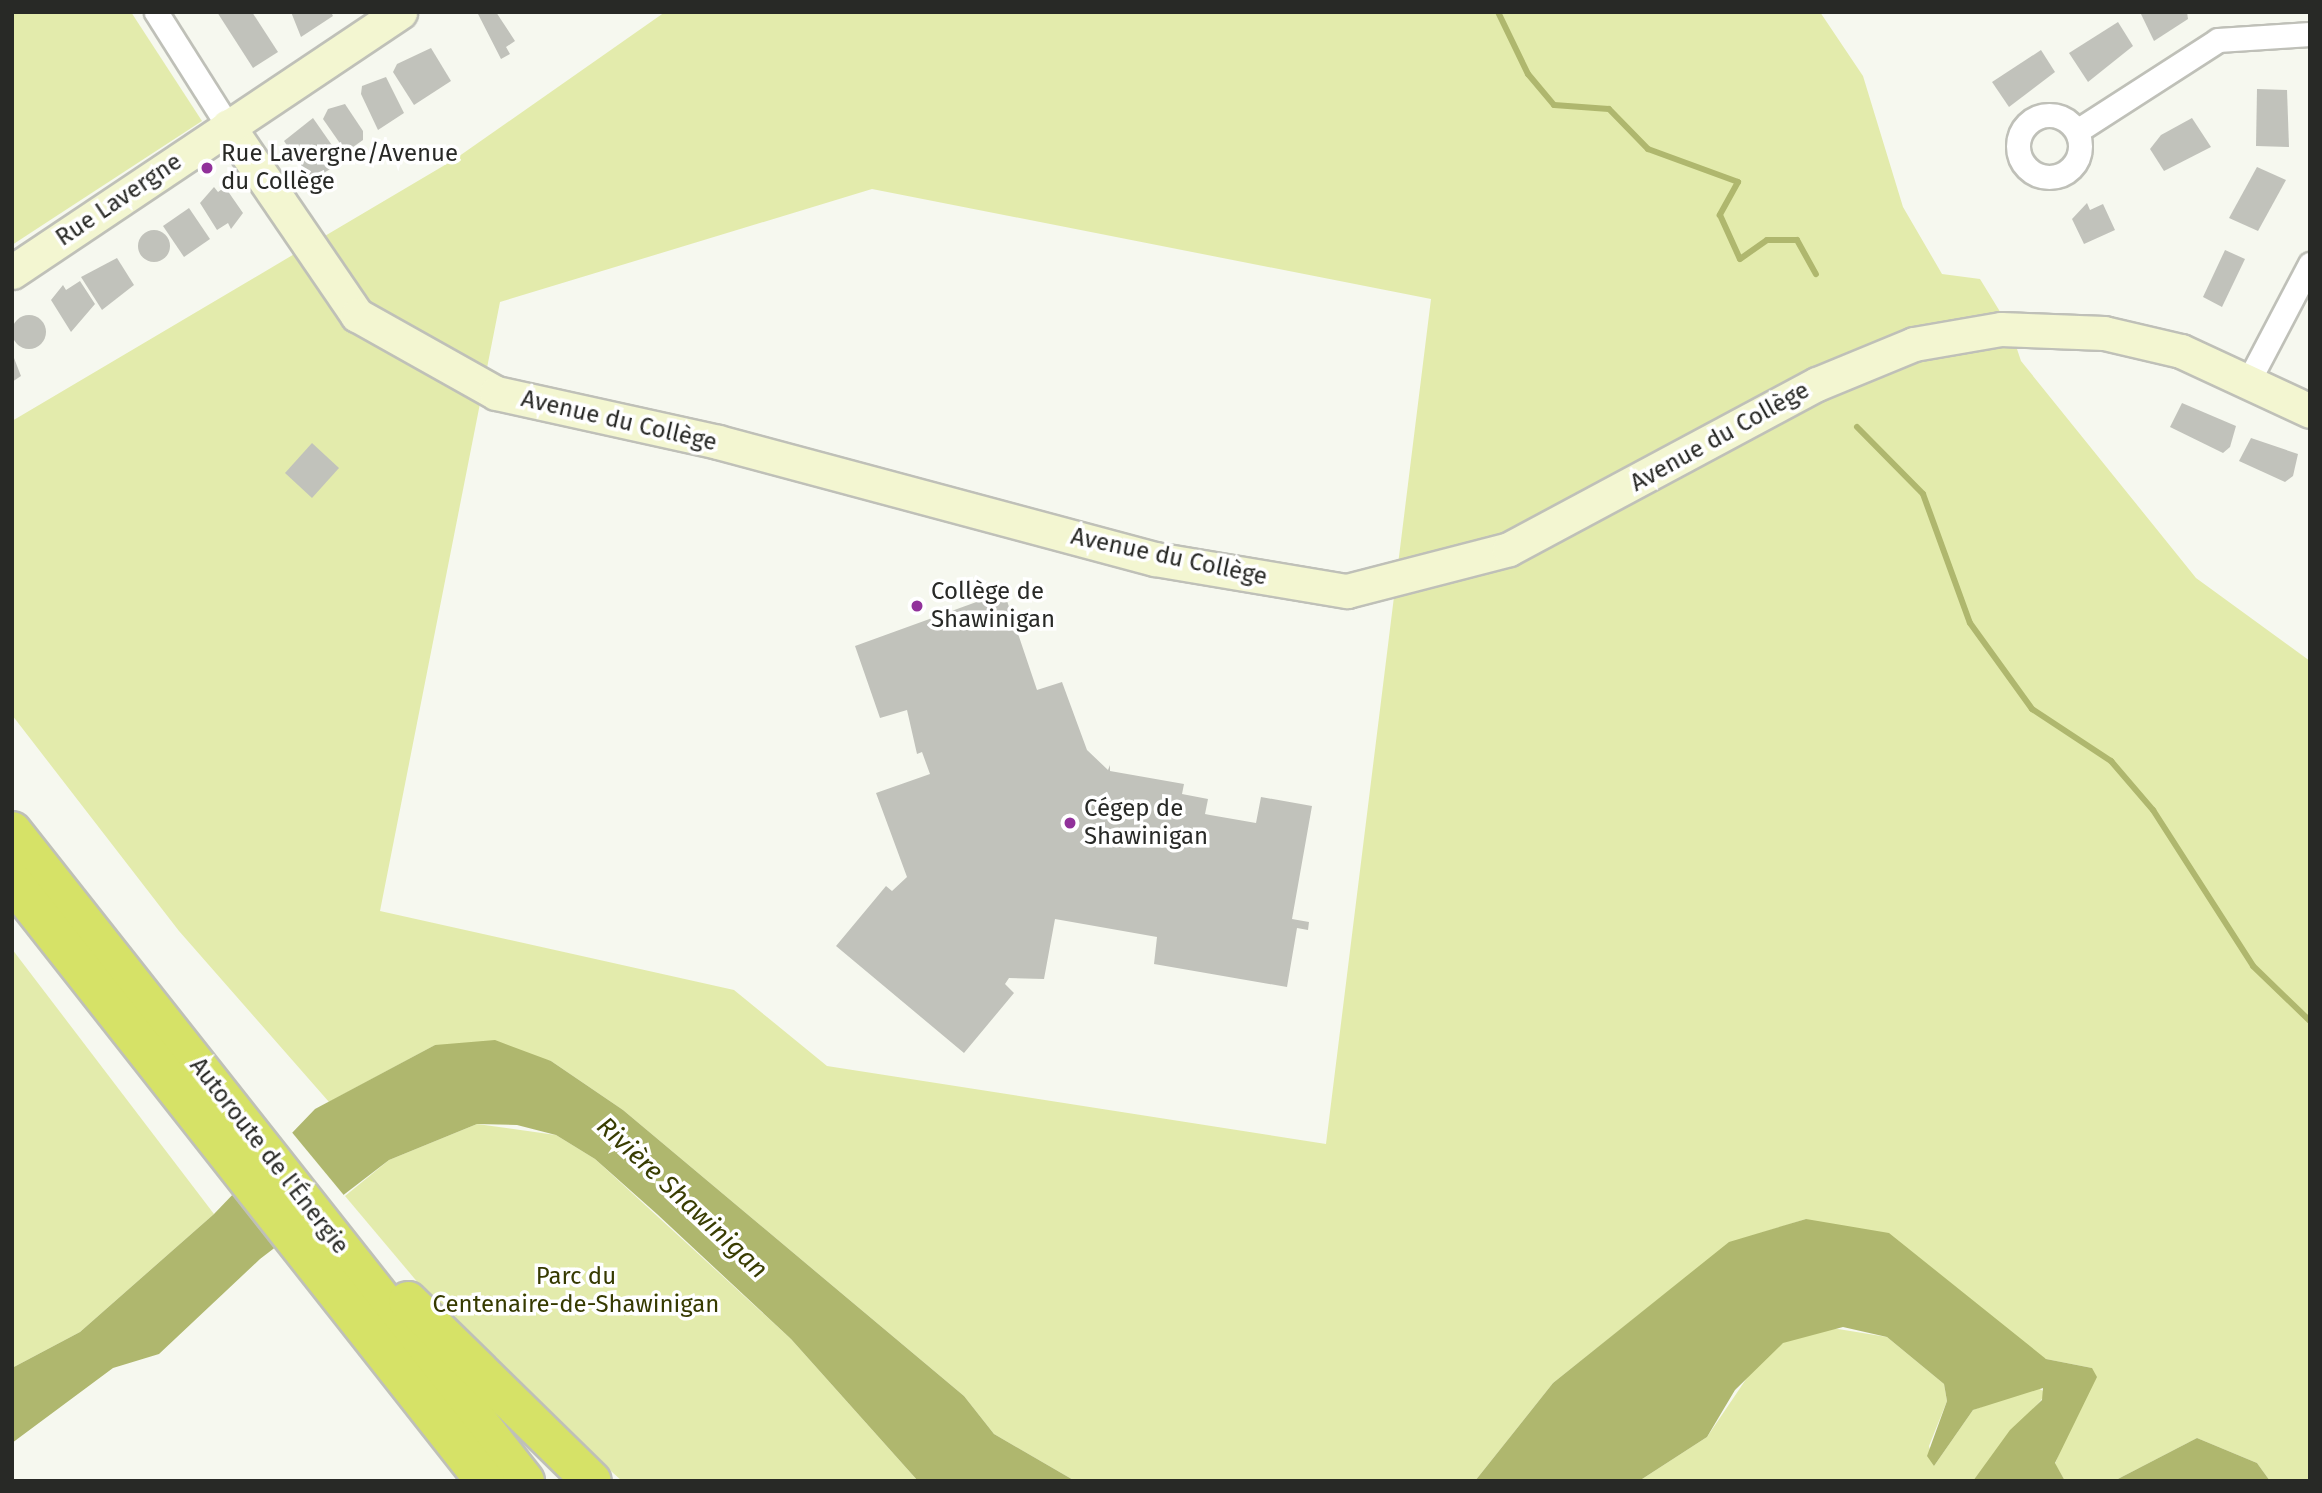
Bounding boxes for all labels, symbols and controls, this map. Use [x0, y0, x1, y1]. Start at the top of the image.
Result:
place label: Rue Lavergne/Avenue du Collège [221, 140, 458, 196]
street label: Rue Lavergne [51, 147, 187, 253]
marker: Rue Lavergne/Avenue du Collège [199, 160, 215, 176]
street label: Avenue du Collège [1626, 376, 1814, 498]
street label: Avenue du Collège [518, 384, 720, 458]
street label: Avenue du Collège [1068, 522, 1270, 592]
place label: Collège de Shawinigan [931, 578, 1055, 634]
marker: Collège de Shawinigan [909, 598, 925, 614]
place label: Cégep de Shawinigan [1084, 795, 1208, 851]
marker: Cégep de Shawinigan [1062, 815, 1078, 831]
street label: Autoroute de l'Énergie [183, 1052, 355, 1260]
water label: Rivière Shawinigan [590, 1111, 774, 1285]
park label: Parc du Centenaire-de-Shawinigan [433, 1263, 719, 1319]

